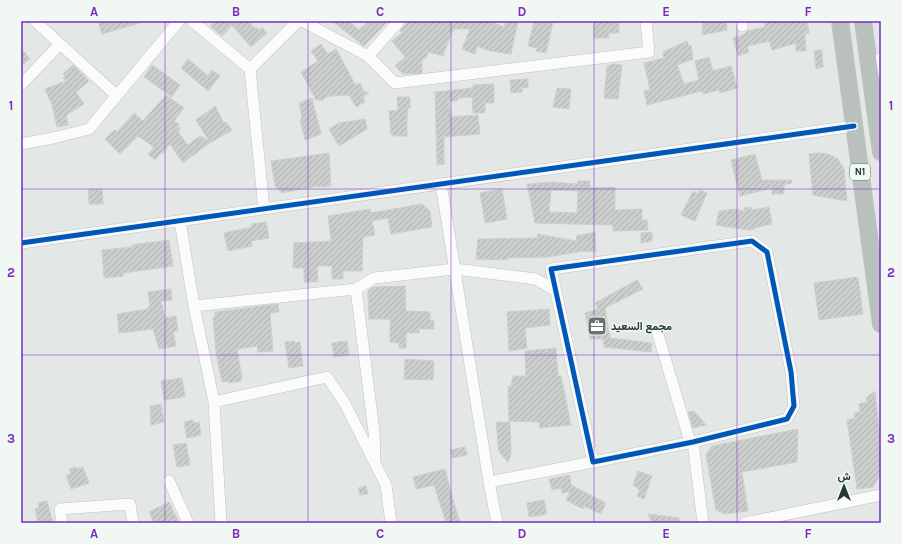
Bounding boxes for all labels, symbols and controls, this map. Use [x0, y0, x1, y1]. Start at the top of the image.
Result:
text: A [90, 4, 98, 19]
text: B [232, 4, 240, 19]
text: C [376, 4, 384, 19]
text: D [518, 4, 527, 19]
text: E [662, 4, 670, 19]
text: F [804, 4, 812, 19]
text: 1 [9, 98, 13, 113]
text: 1 [889, 98, 893, 113]
road number: N1 [850, 164, 870, 180]
text: 2 [7, 265, 15, 280]
text: 2 [887, 265, 895, 280]
office icon: مجمع السعيد [586, 315, 608, 337]
place label: مجمع السعيد [611, 320, 672, 334]
text: 3 [7, 431, 15, 446]
text: 3 [887, 431, 895, 446]
north arrow [824, 466, 864, 506]
text: ش [837, 470, 851, 483]
text: A [90, 526, 98, 541]
text: B [232, 526, 240, 541]
text: C [376, 526, 384, 541]
text: D [518, 526, 527, 541]
text: E [662, 526, 670, 541]
text: F [804, 526, 812, 541]

